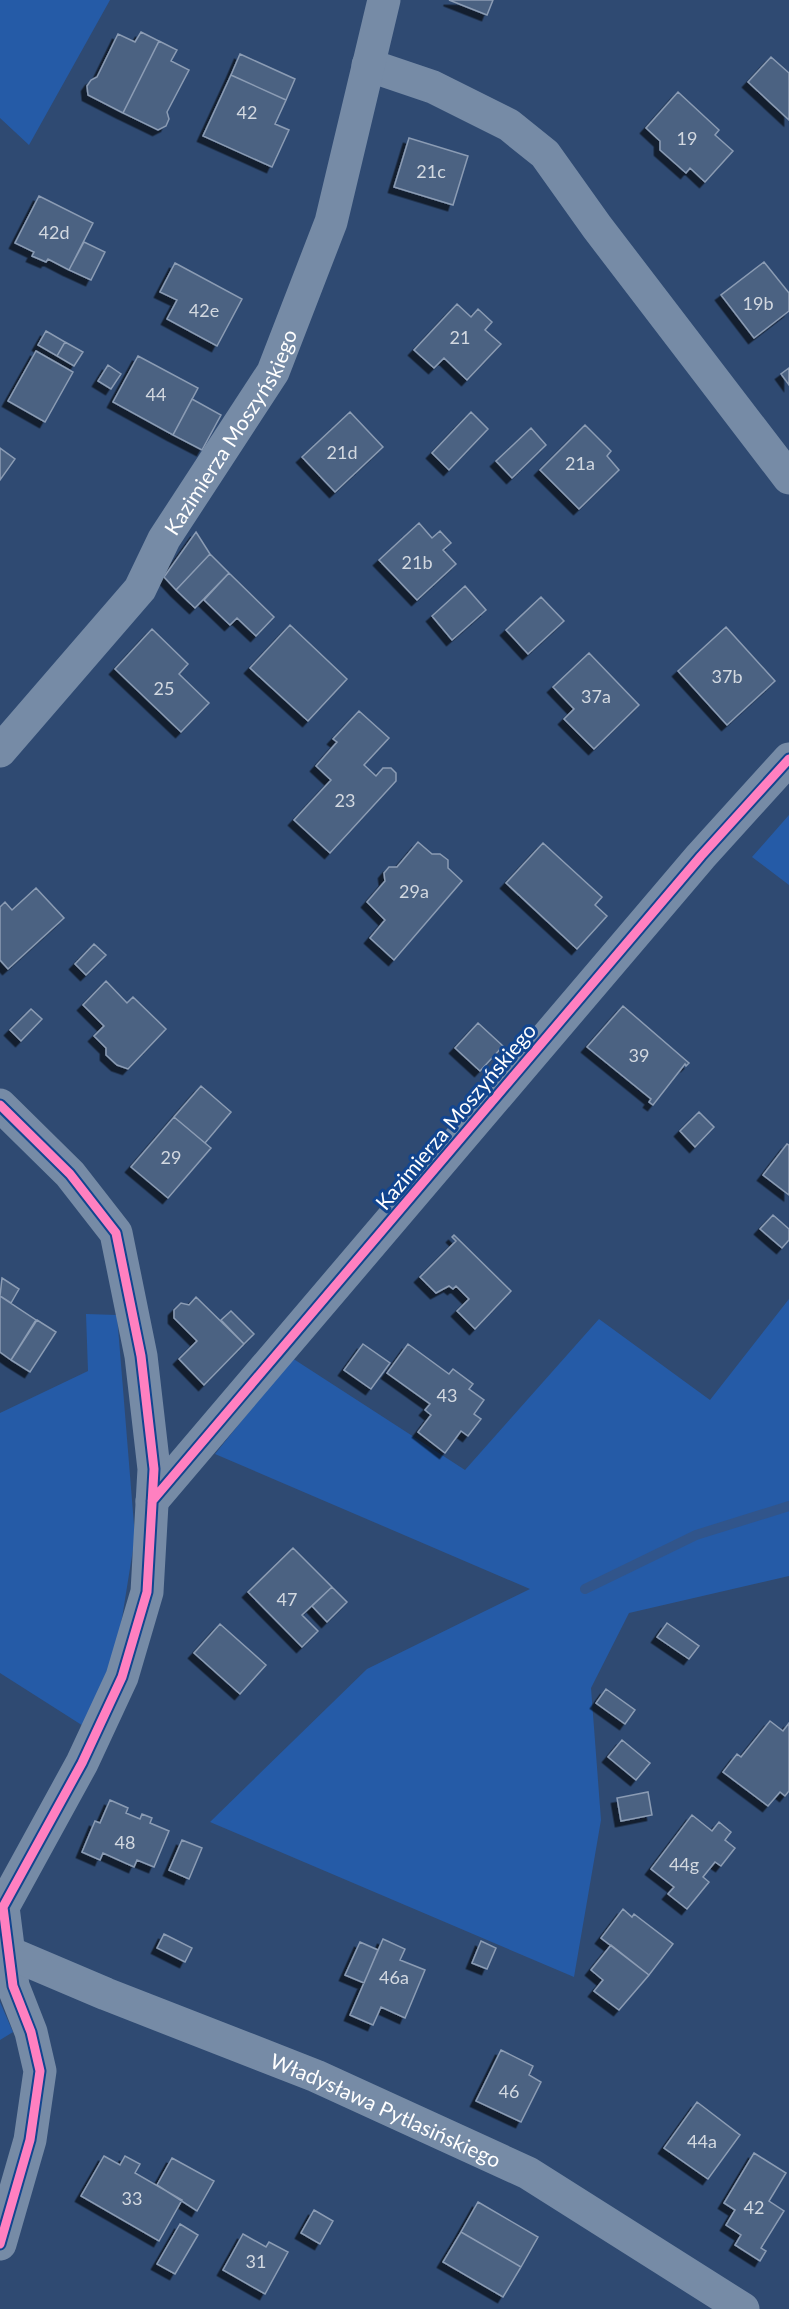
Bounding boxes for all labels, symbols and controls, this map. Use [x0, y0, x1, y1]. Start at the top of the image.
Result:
house number: 42 [237, 101, 257, 123]
house number: 19 [677, 127, 697, 149]
house number: 21c [416, 160, 446, 182]
house number: 42d [39, 221, 69, 243]
house number: 19b [743, 292, 773, 314]
house number: 42e [189, 299, 219, 321]
street label: Kazimierza Moszyńskiego [158, 325, 301, 539]
house number: 21 [450, 326, 470, 348]
house number: 44 [146, 383, 166, 405]
house number: 21d [327, 441, 357, 463]
house number: 21a [565, 452, 595, 474]
house number: 21b [402, 551, 432, 573]
house number: 37b [712, 665, 742, 687]
house number: 25 [154, 677, 174, 699]
house number: 37a [581, 685, 611, 707]
house number: 23 [335, 789, 355, 811]
house number: 29a [399, 880, 429, 902]
street label: Kazimierza Moszyńskiego [370, 1018, 540, 1214]
house number: 39 [629, 1044, 649, 1066]
house number: 29 [161, 1146, 181, 1168]
house number: 43 [437, 1384, 457, 1406]
house number: 47 [277, 1588, 297, 1610]
house number: 48 [115, 1831, 135, 1853]
house number: 44g [669, 1853, 699, 1875]
house number: 46a [379, 1966, 409, 1988]
street label: Władysława Pytlasińskiego [267, 2047, 505, 2172]
house number: 46 [499, 2080, 519, 2102]
house number: 44a [687, 2130, 717, 2152]
house number: 33 [122, 2187, 142, 2209]
house number: 42 [744, 2196, 764, 2218]
house number: 31 [246, 2250, 266, 2272]

